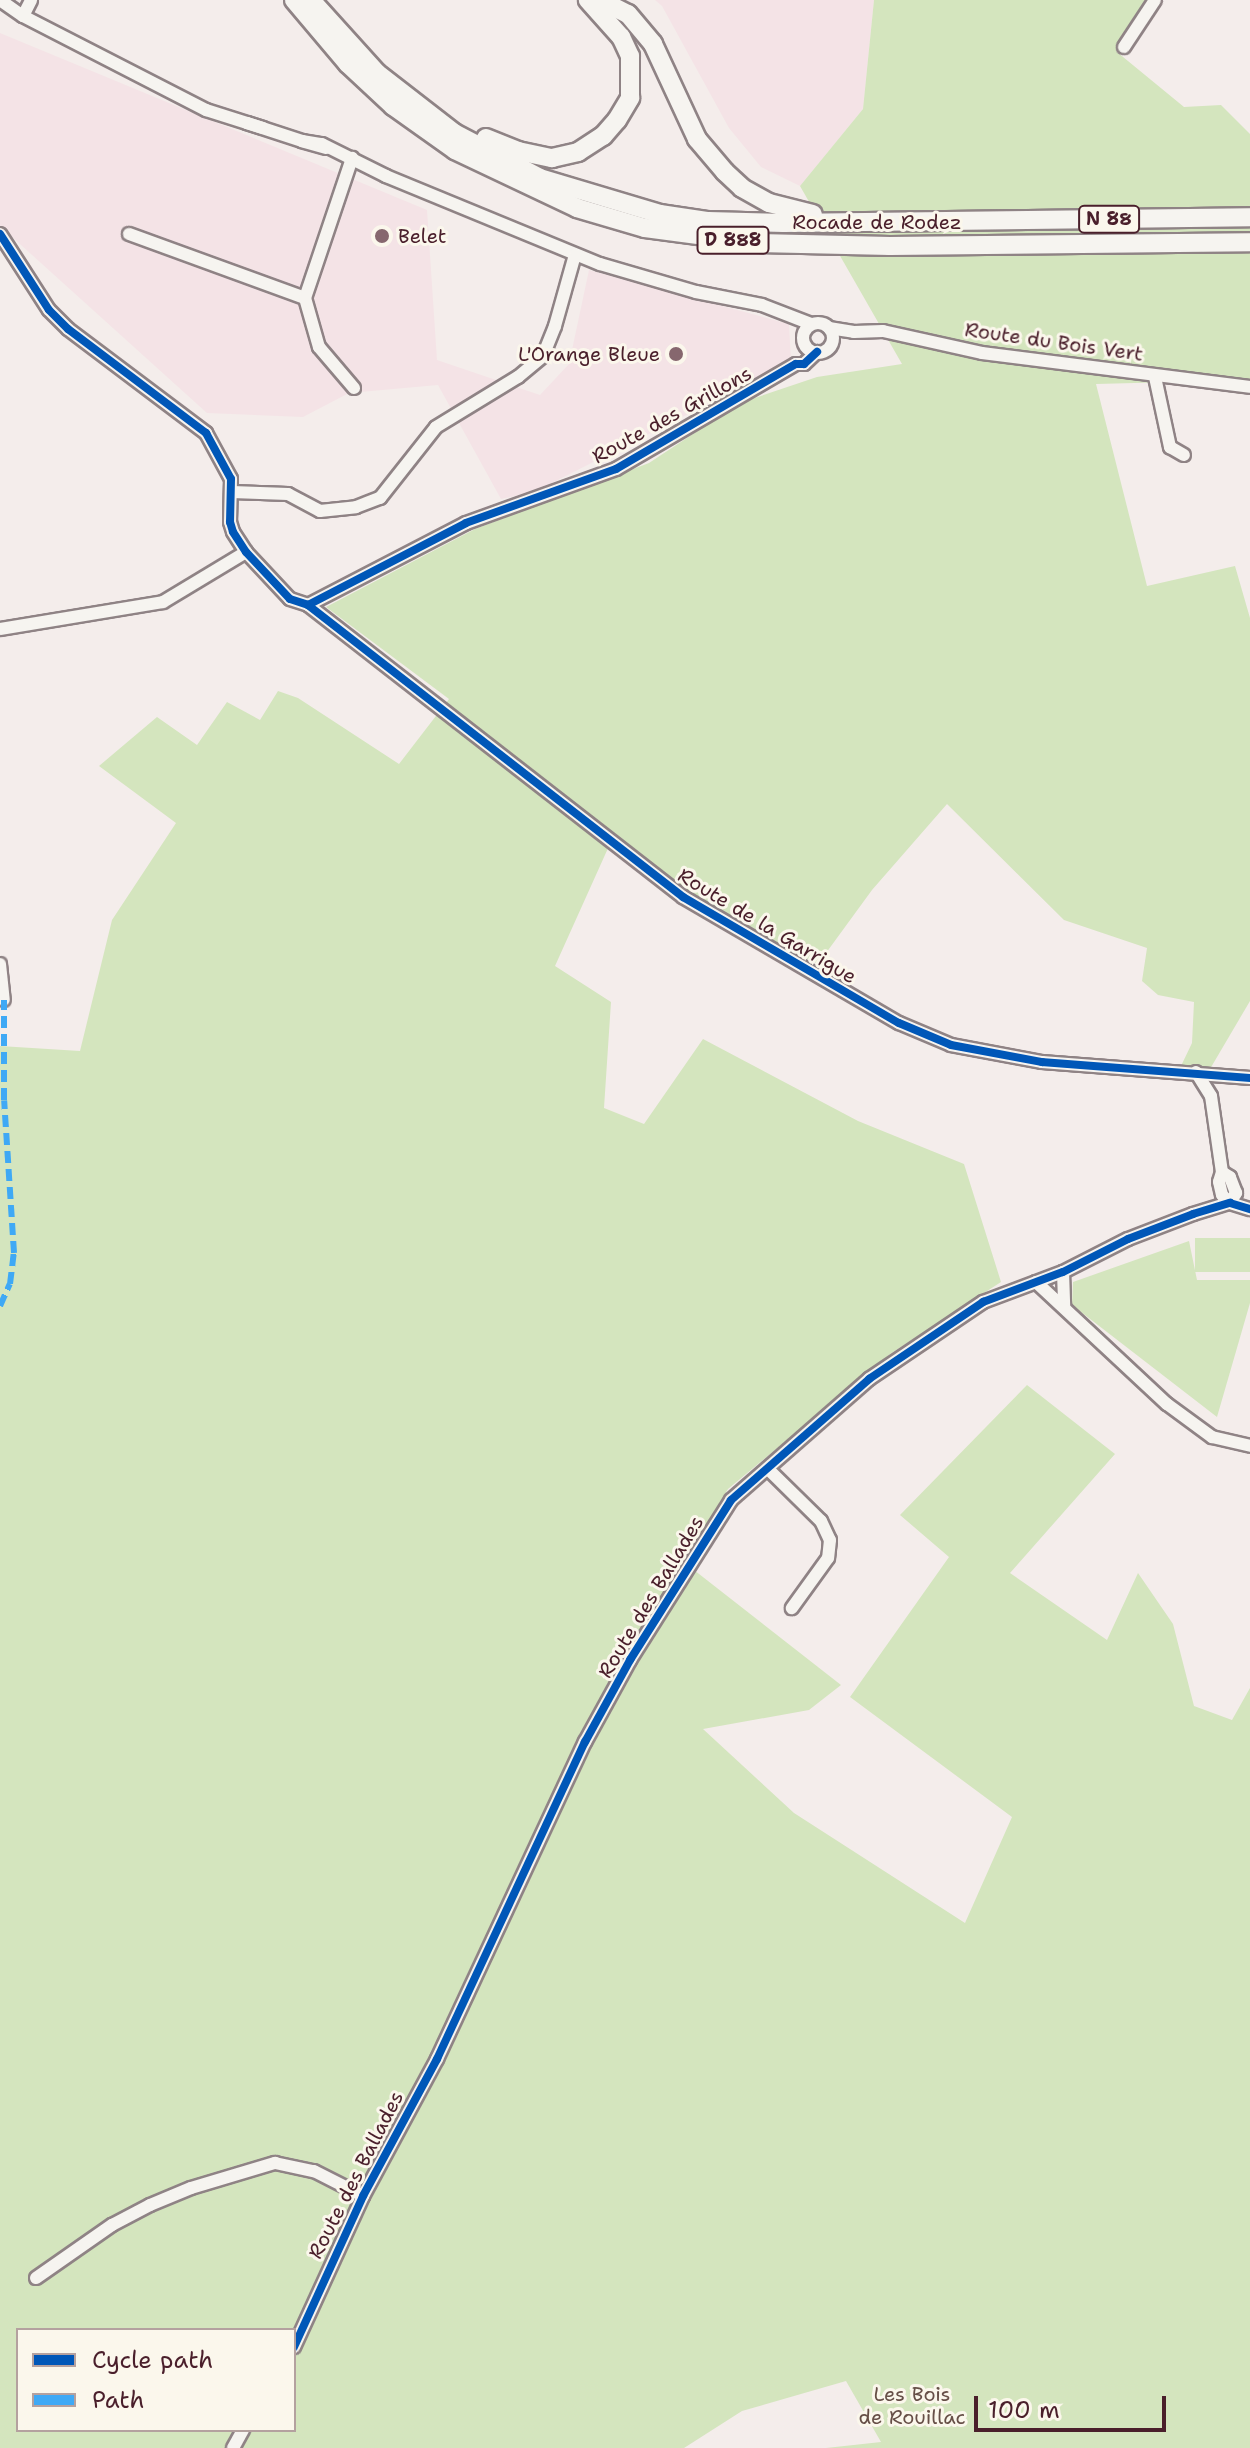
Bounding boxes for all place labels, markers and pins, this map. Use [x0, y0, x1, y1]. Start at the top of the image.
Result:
place label: Belet [398, 224, 447, 248]
marker: Belet [373, 227, 391, 245]
place label: L'Orange Bleue [518, 342, 660, 366]
marker: L'Orange Bleue [667, 345, 685, 363]

